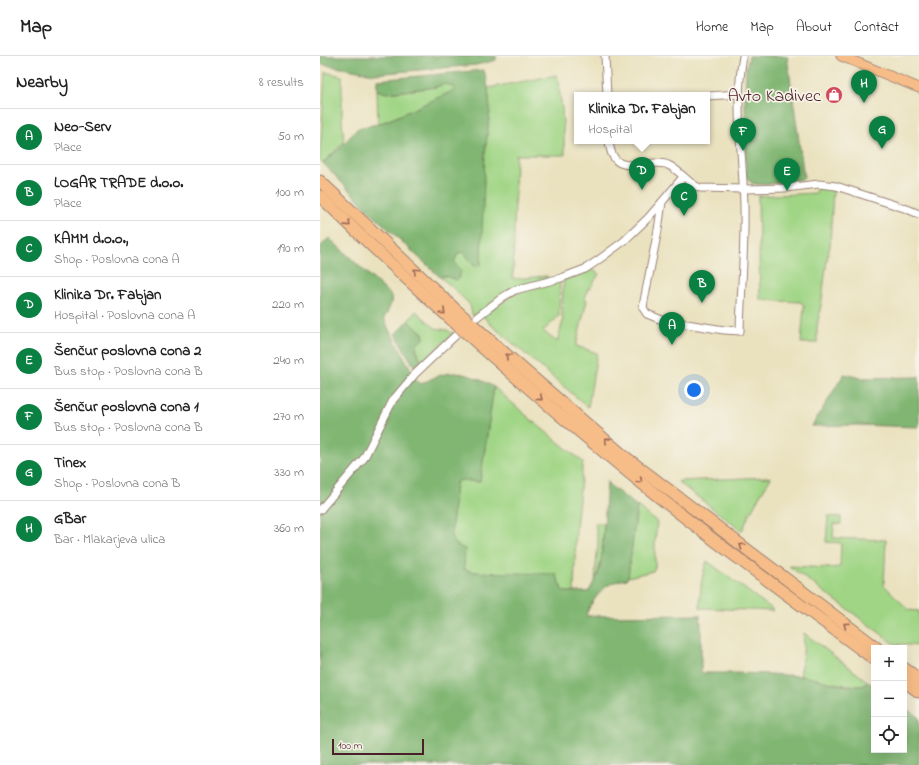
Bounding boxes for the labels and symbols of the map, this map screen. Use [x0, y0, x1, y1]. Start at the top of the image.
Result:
pin: H [851, 70, 877, 103]
place label: Avto Kadivec [728, 84, 821, 110]
shop icon: Avto Kadivec [824, 85, 844, 105]
pin: G [869, 116, 895, 149]
pin: F [730, 118, 756, 151]
pin: D [629, 157, 655, 190]
pin: E [774, 158, 800, 191]
pin: C [671, 183, 697, 216]
one-way arrow [343, 219, 351, 227]
one-way arrow [413, 269, 420, 276]
pin: B [689, 270, 715, 303]
one-way arrow [438, 308, 446, 315]
pin: A [659, 312, 685, 345]
one-way arrow [505, 353, 513, 361]
your location [684, 380, 704, 400]
one-way arrow [536, 394, 543, 401]
one-way arrow [604, 438, 611, 445]
one-way arrow [636, 477, 643, 484]
one-way arrow [740, 544, 747, 551]
one-way arrow [844, 622, 851, 629]
scale bar [332, 737, 424, 756]

